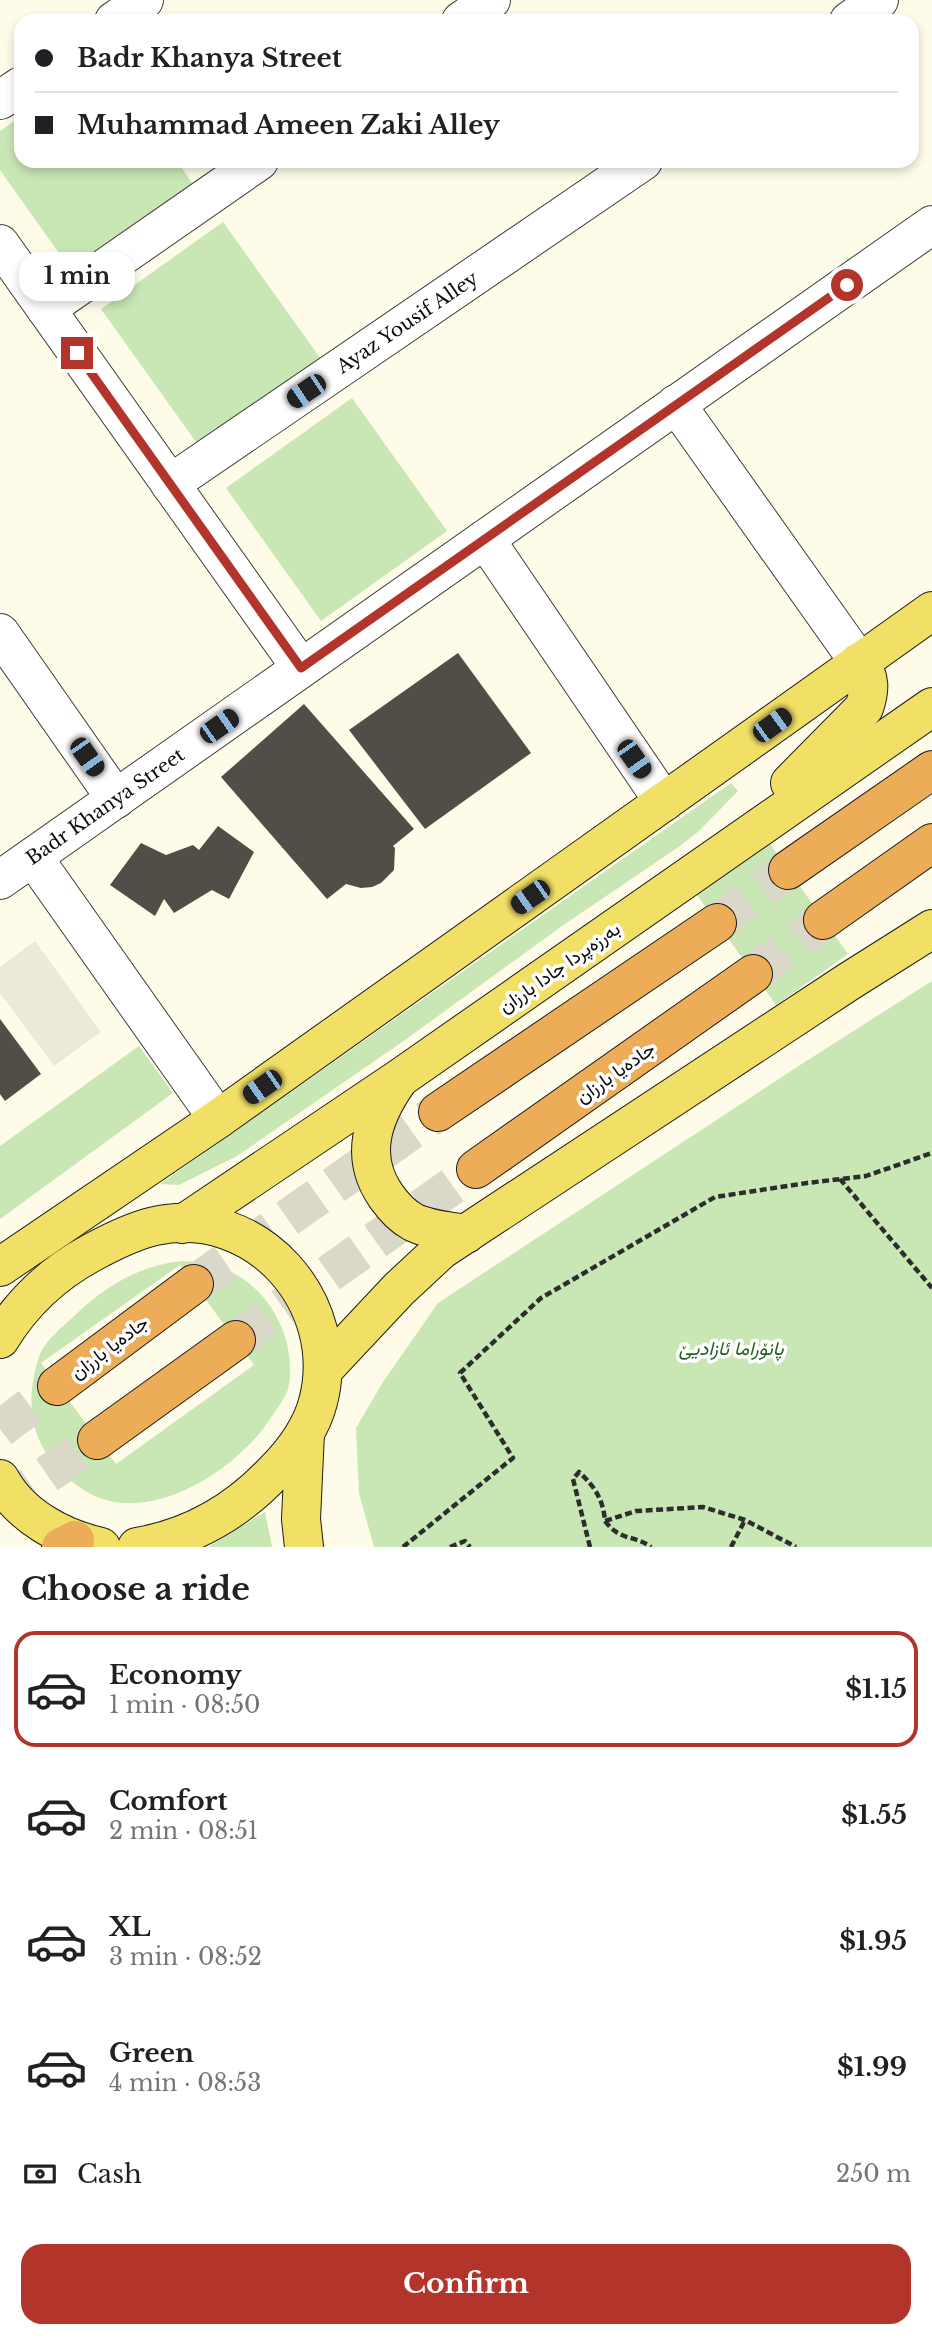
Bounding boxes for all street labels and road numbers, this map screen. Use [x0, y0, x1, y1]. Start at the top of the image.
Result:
street label: Ayaz Yousif Alley [331, 267, 482, 379]
street label: Badr Khanya Street [22, 743, 190, 870]
street label: بەرزەپردا جادا بارزان [494, 917, 626, 1019]
street label: جادەیا بارزان [571, 1037, 659, 1108]
street label: جادەیا بارزان [66, 1311, 153, 1384]

